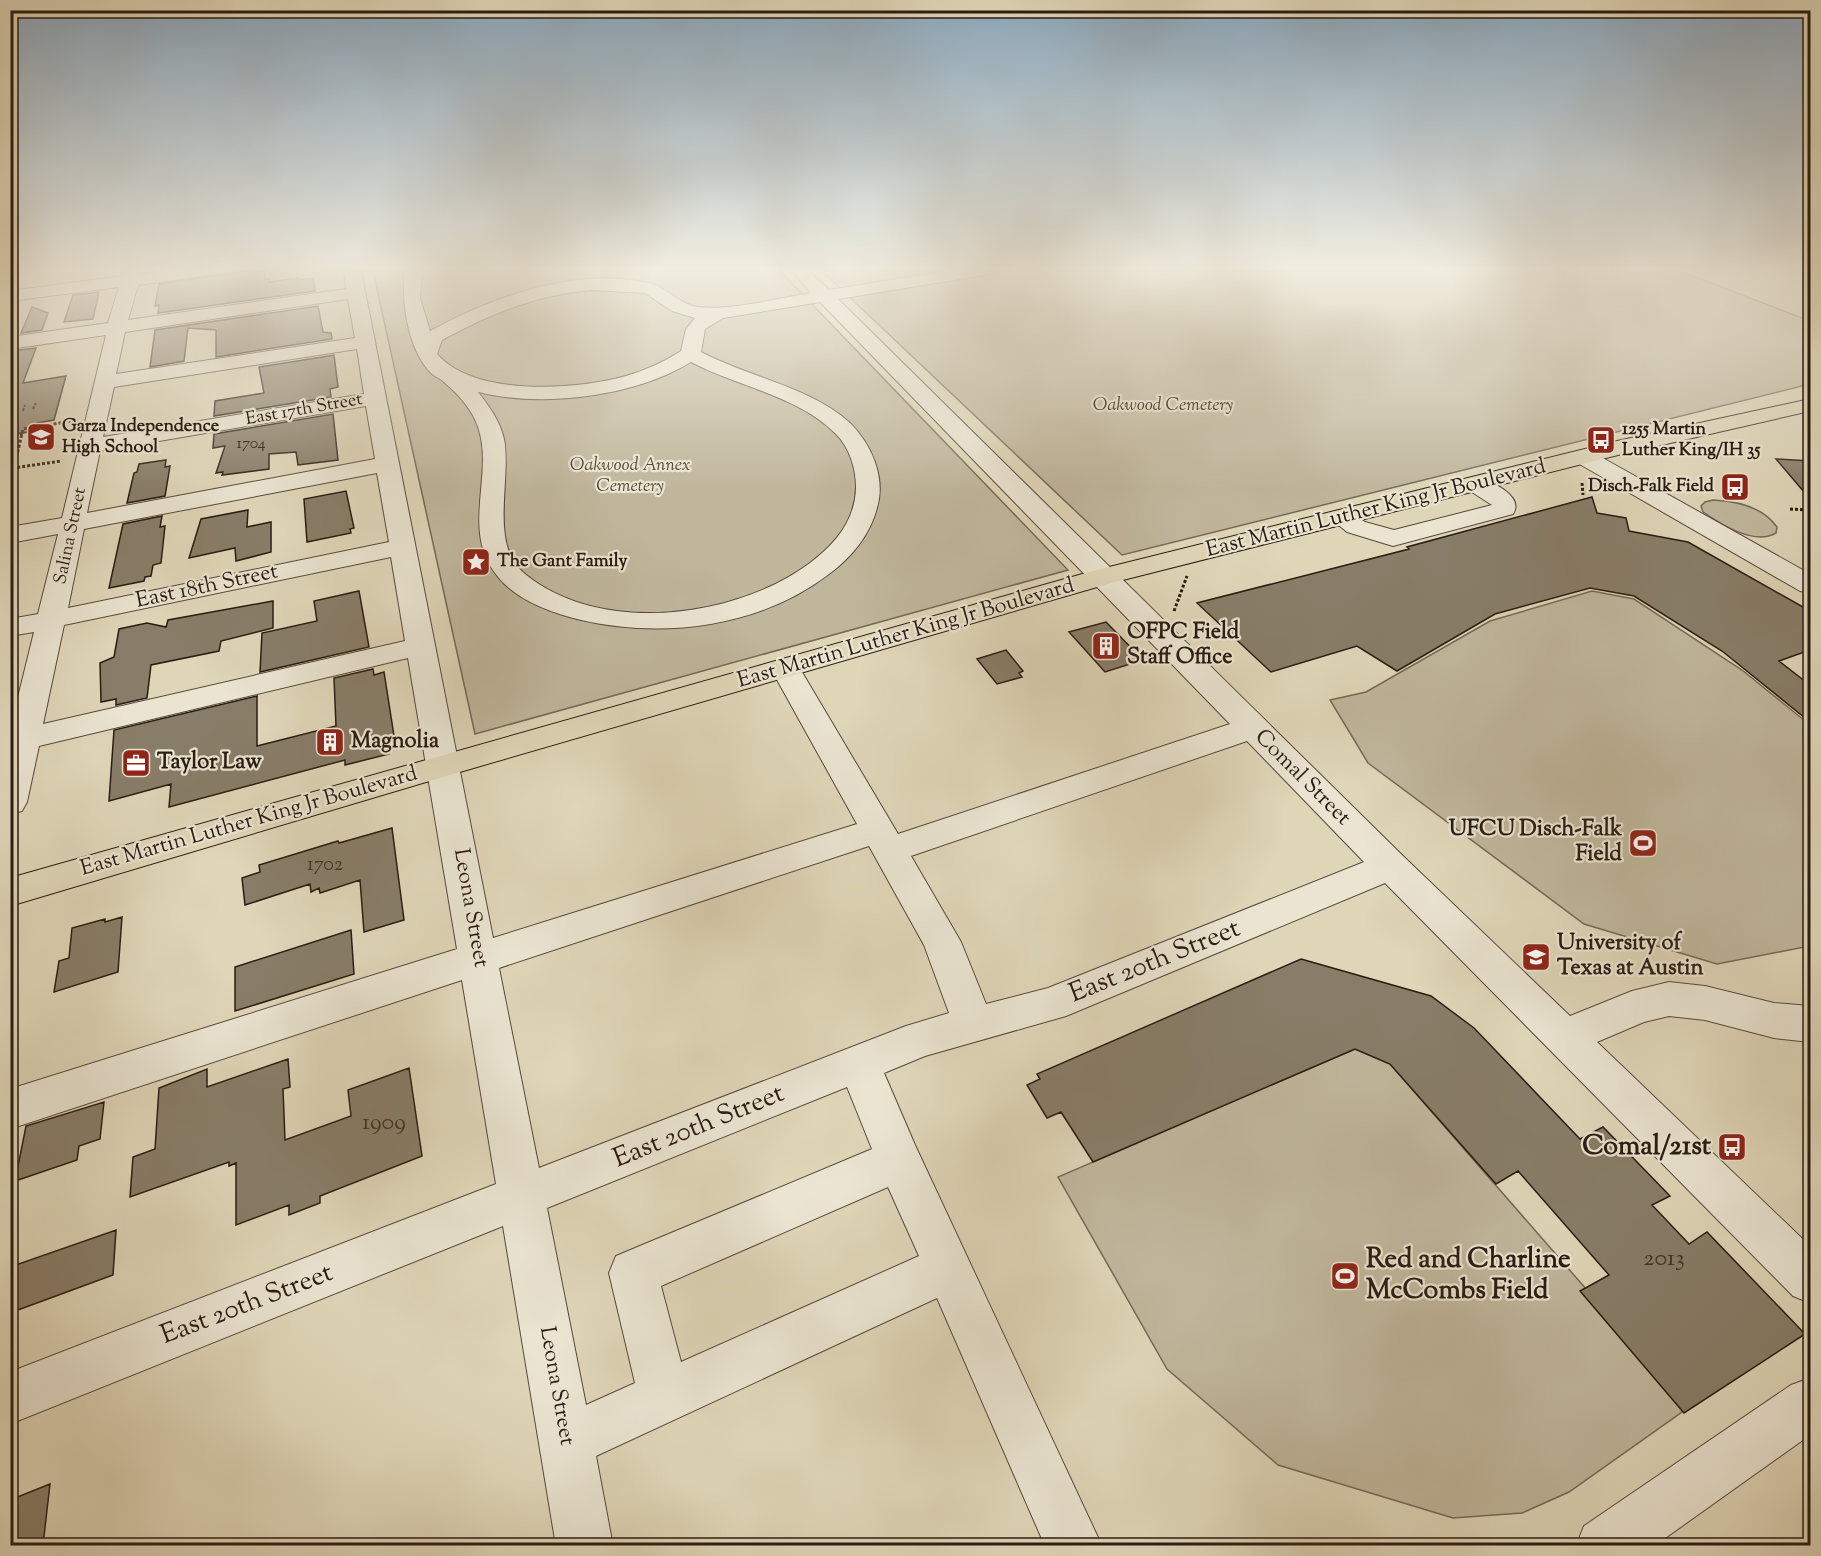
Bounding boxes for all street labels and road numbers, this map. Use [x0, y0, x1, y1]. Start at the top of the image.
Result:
street label: East 17th Street [243, 387, 365, 433]
street label: East Martin Luther King Jr Boulevard [1203, 451, 1549, 567]
street label: Salina Street [48, 485, 94, 587]
street label: East 18th Street [133, 556, 282, 618]
street label: East Martin Luther King Jr Boulevard [734, 570, 1078, 698]
street label: Comal Street [1246, 722, 1358, 834]
street label: East Martin Luther King Jr Boulevard [77, 758, 421, 886]
street label: Leona Street [444, 846, 496, 970]
street label: East 20th Street [1063, 910, 1247, 1014]
street label: East 20th Street [607, 1075, 791, 1179]
street label: East 20th Street [155, 1254, 339, 1356]
street label: Leona Street [530, 1324, 582, 1448]

